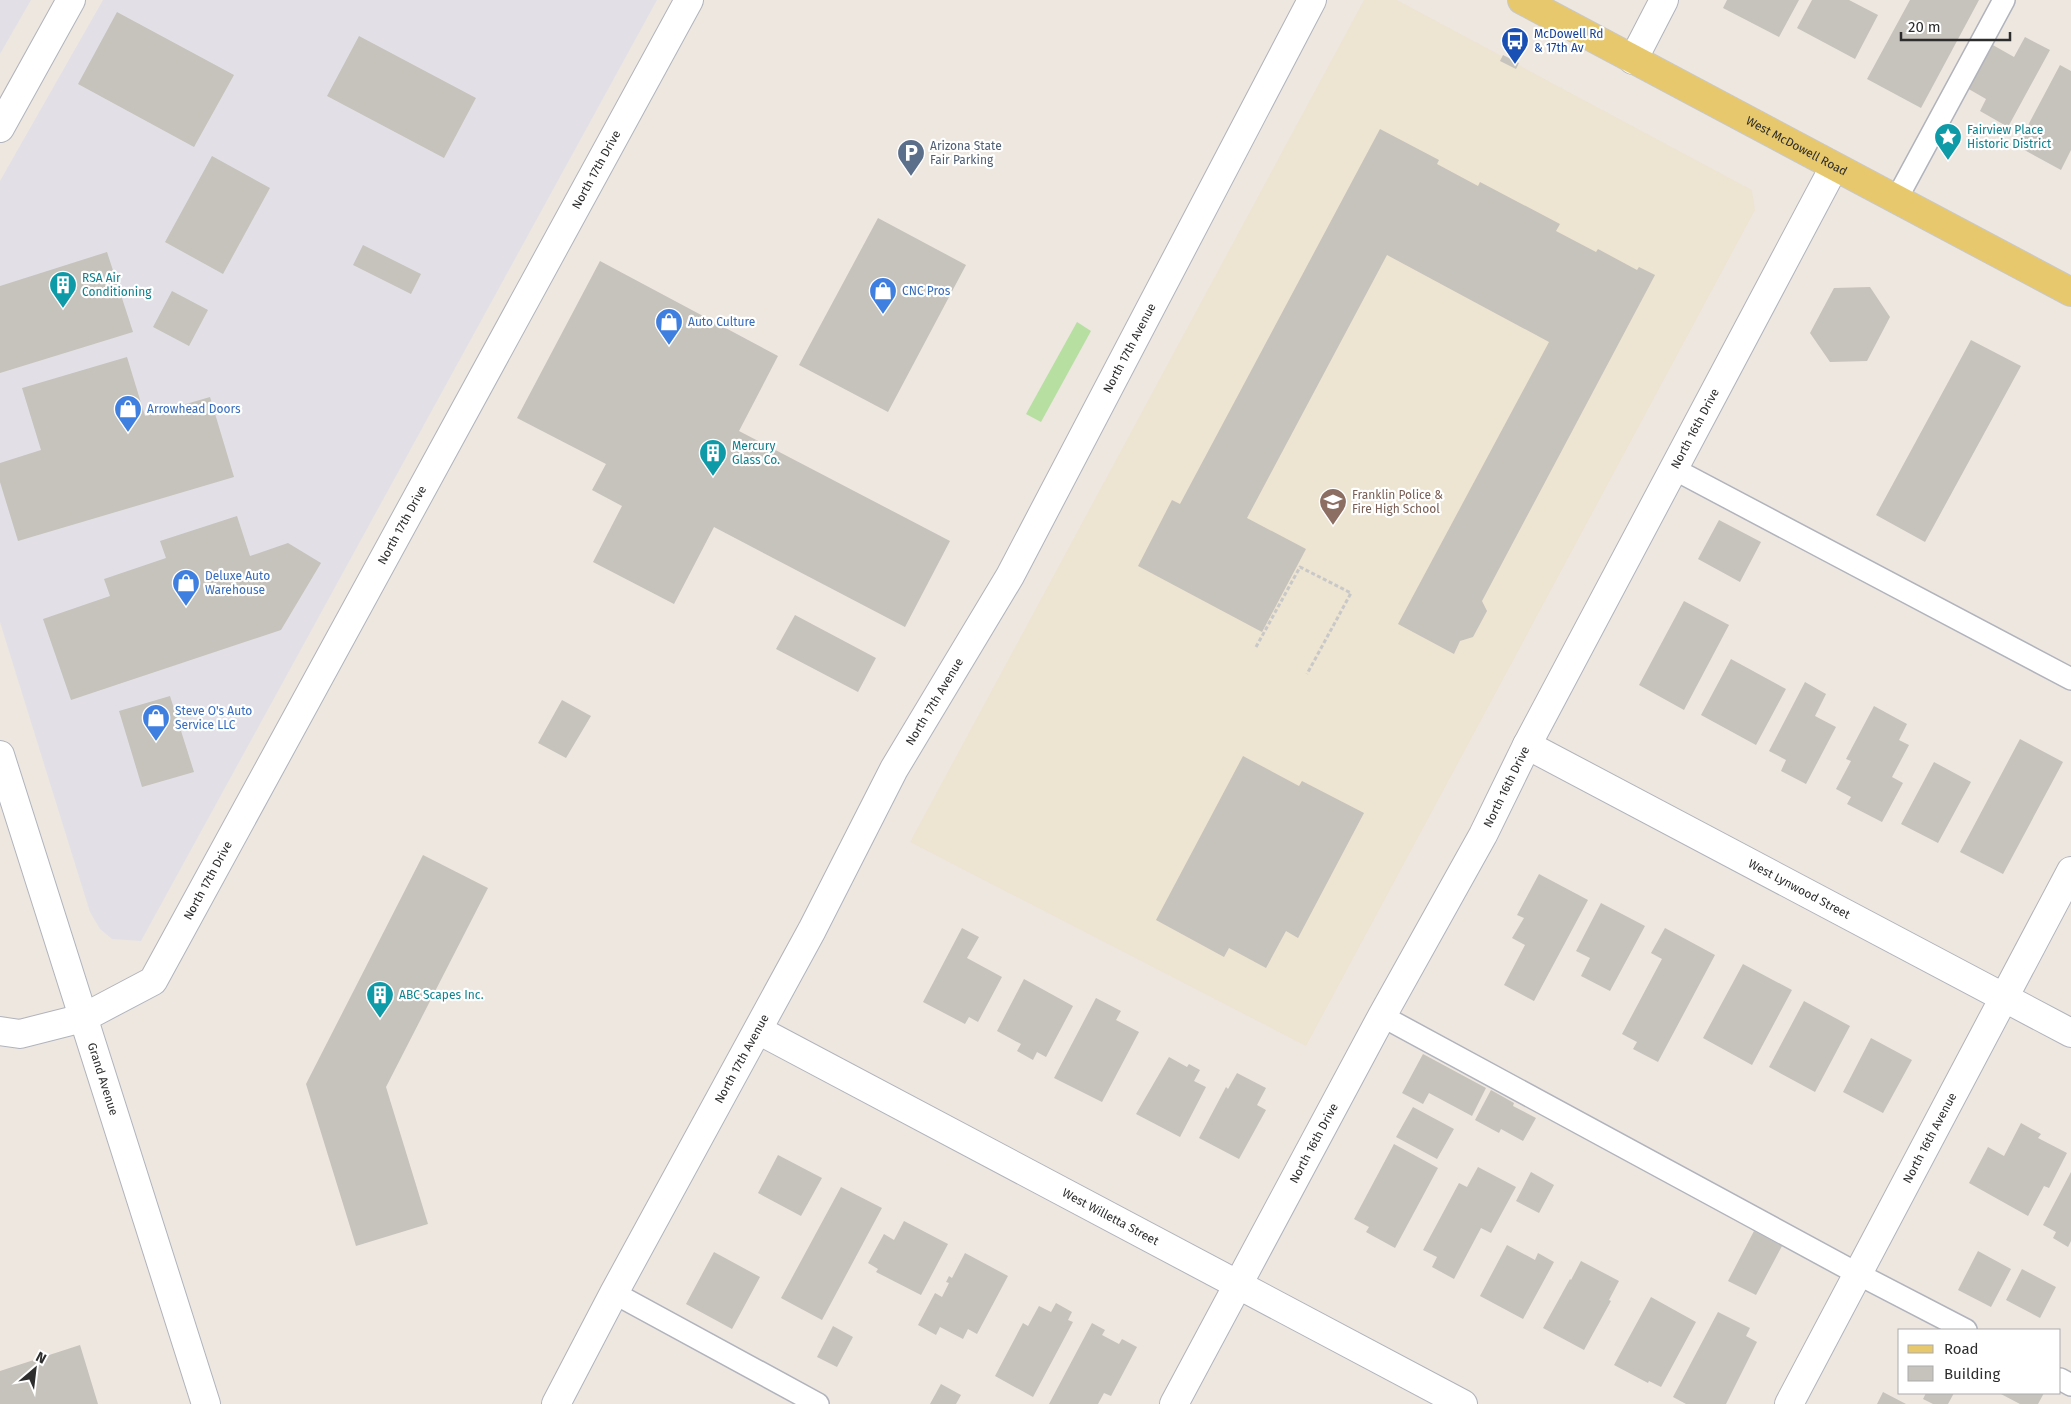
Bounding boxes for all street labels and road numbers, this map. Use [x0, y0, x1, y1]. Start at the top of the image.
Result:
street label: West McDowell Road [1744, 113, 1849, 179]
street label: North 17th Drive [569, 128, 623, 211]
street label: North 17th Avenue [1100, 301, 1159, 395]
street label: North 16th Drive [1668, 386, 1722, 471]
street label: North 17th Drive [375, 483, 429, 567]
street label: North 17th Avenue [903, 655, 966, 748]
street label: North 16th Drive [1481, 744, 1532, 830]
street label: North 17th Drive [181, 839, 235, 922]
street label: West Lynwood Street [1746, 856, 1853, 922]
street label: North 17th Avenue [712, 1012, 772, 1106]
street label: Grand Avenue [85, 1041, 121, 1117]
street label: North 16th Avenue [1900, 1090, 1959, 1186]
street label: North 16th Drive [1287, 1101, 1341, 1186]
street label: West Willetta Street [1060, 1186, 1162, 1249]

